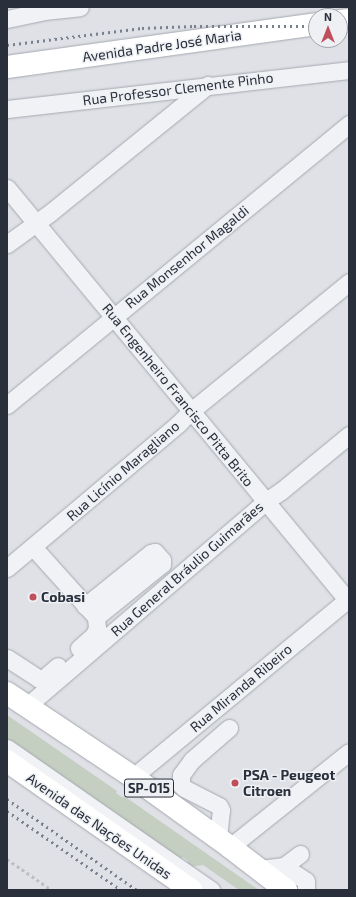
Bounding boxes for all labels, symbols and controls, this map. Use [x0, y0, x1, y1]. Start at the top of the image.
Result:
north arrow [308, 8, 348, 48]
text: N [324, 10, 332, 23]
street label: Avenida Padre José Maria [81, 26, 243, 66]
street label: Rua Professor Clemente Pinho [82, 69, 274, 109]
street label: Rua Monsenhor Magaldi [122, 202, 252, 312]
street label: Rua Engenheiro Francisco Pitta Brito [99, 300, 257, 490]
street label: Rua Licínio Maragliano [63, 418, 183, 524]
street label: Rua General Bráulio Guimarães [107, 498, 267, 640]
place label: Cobasi [41, 589, 85, 605]
marker: Cobasi [28, 592, 38, 602]
street label: Rua Miranda Ribeiro [187, 640, 295, 736]
place label: PSA - Peugeot Citroen [243, 767, 336, 800]
street label: Avenida das Nações Unidas [23, 769, 175, 883]
road number: SP-015 [124, 777, 174, 799]
marker: PSA - Peugeot Citroen [230, 778, 240, 788]

